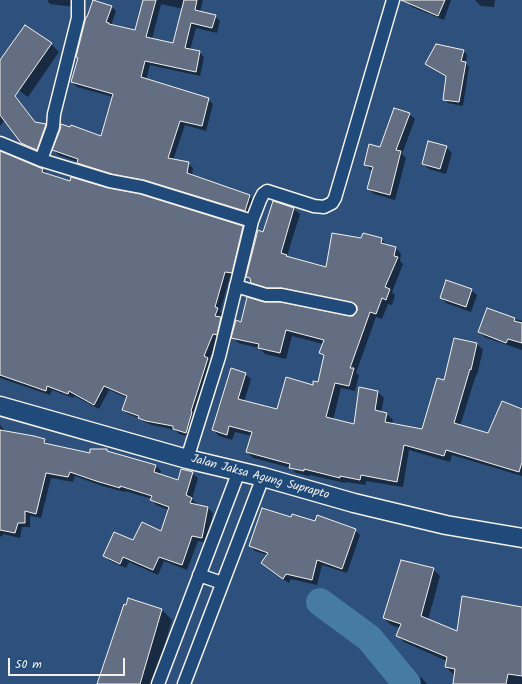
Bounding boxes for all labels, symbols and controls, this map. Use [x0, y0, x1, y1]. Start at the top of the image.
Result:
street label: Jalan Jaksa Agung Suprapto [189, 453, 331, 503]
scale bar [10, 650, 127, 676]
text: 50 m [15, 655, 42, 674]

